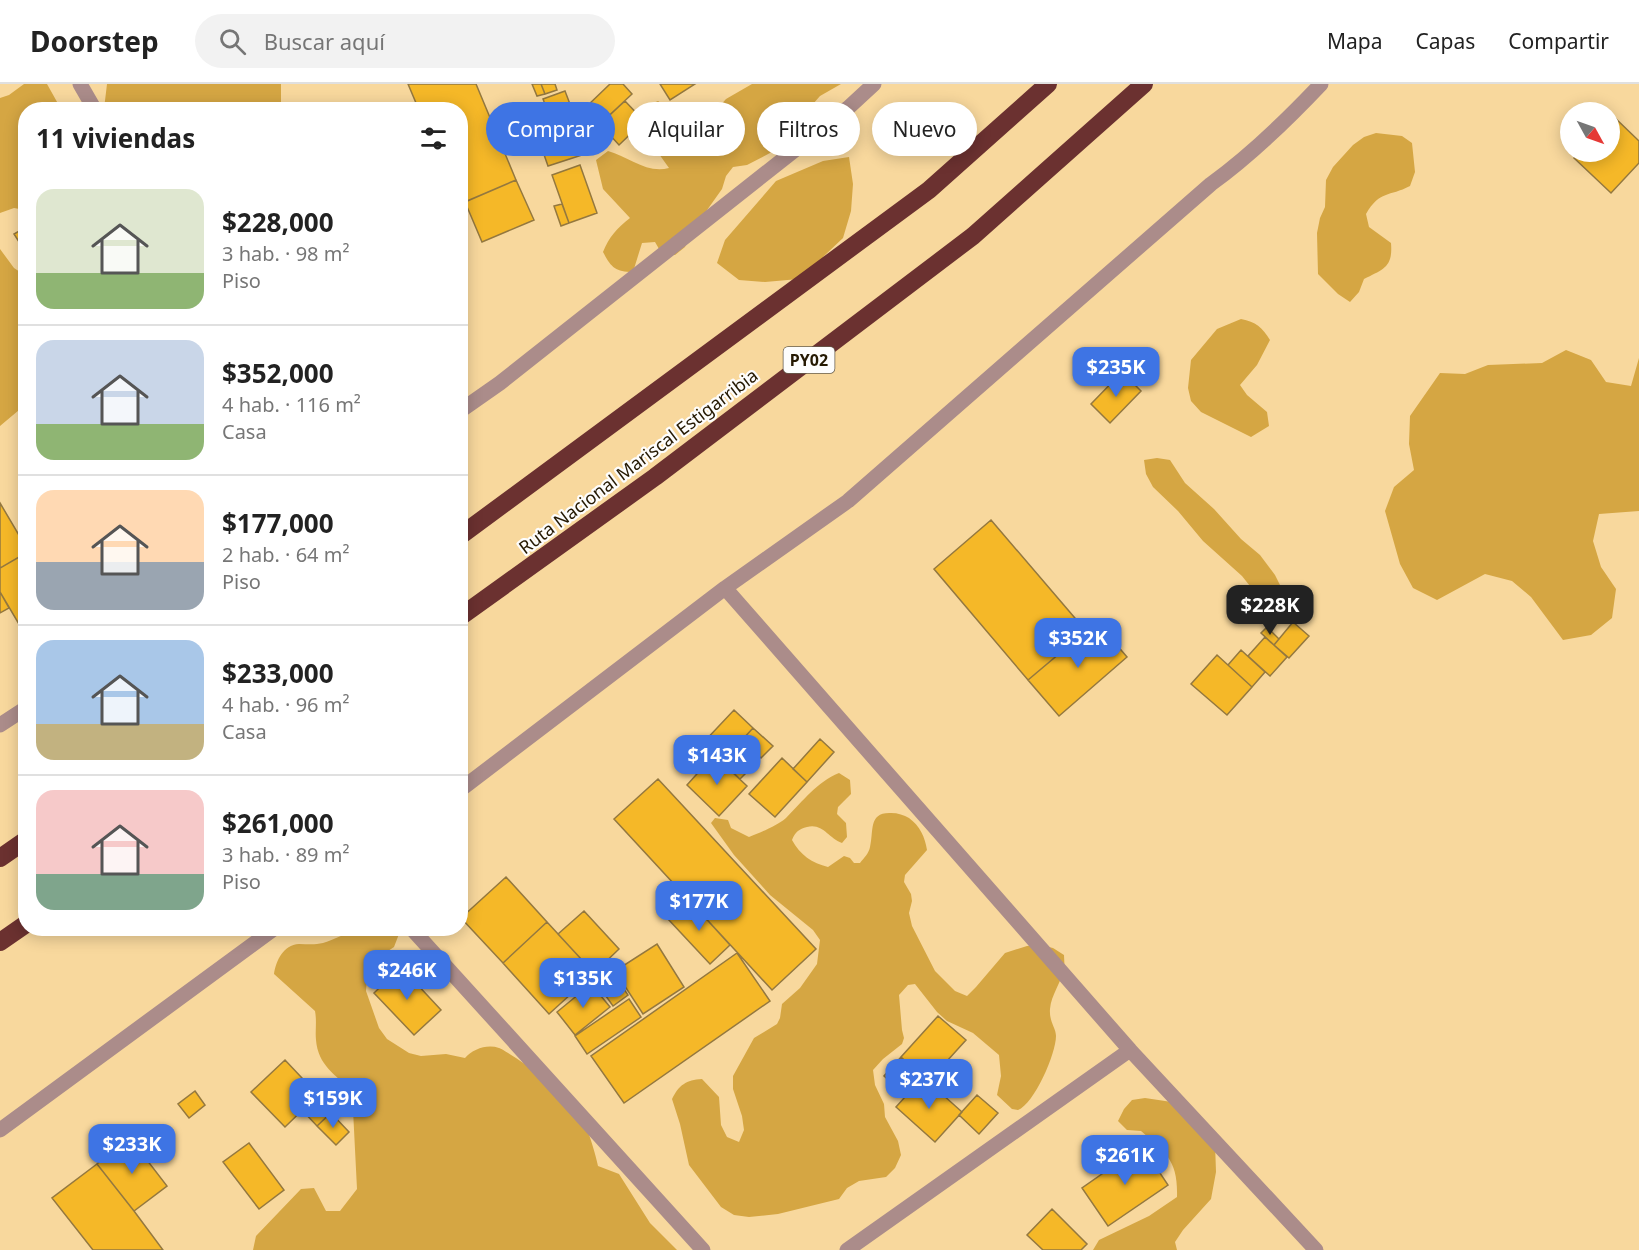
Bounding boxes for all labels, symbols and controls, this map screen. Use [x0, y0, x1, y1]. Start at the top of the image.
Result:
search box [195, 14, 615, 68]
text: Doorstep [30, 22, 159, 60]
icon: search [216, 25, 249, 58]
text: Buscar aquí [264, 26, 385, 56]
text: Mapa [1327, 27, 1383, 55]
text: Capas [1416, 27, 1475, 55]
text: Compartir [1508, 27, 1609, 55]
chip: Comprar [486, 102, 615, 156]
chip: Alquilar [627, 102, 745, 156]
chip: Filtros [757, 102, 860, 156]
chip: Nuevo [872, 102, 977, 156]
north arrow [1560, 102, 1620, 162]
map controls [1560, 102, 1620, 162]
text: 11 viviendas [36, 120, 195, 156]
icon: filters [417, 122, 450, 155]
text: $228,000 [222, 204, 334, 240]
icon: home [84, 213, 156, 285]
text: 3 hab. · 98 m² [222, 240, 349, 267]
text: Piso [222, 267, 261, 294]
road number: PY02 [784, 347, 834, 373]
pin: $235K [1074, 347, 1158, 398]
text: $235K [1086, 353, 1146, 380]
text: $352,000 [222, 355, 334, 391]
street label: Ruta Nacional Mariscal Estigarribia [514, 363, 762, 559]
icon: home [84, 364, 156, 436]
text: 4 hab. · 116 m² [222, 391, 361, 418]
text: Casa [222, 418, 267, 445]
text: $177,000 [222, 505, 334, 541]
icon: home [84, 514, 156, 586]
text: 2 hab. · 64 m² [222, 541, 349, 568]
text: Piso [222, 568, 261, 595]
pin: $228K [1228, 585, 1312, 636]
text: $228K [1240, 591, 1300, 618]
pin: $352K [1036, 618, 1120, 669]
text: $352K [1048, 624, 1108, 651]
text: $233,000 [222, 655, 334, 691]
icon: home [84, 664, 156, 736]
text: 4 hab. · 96 m² [222, 691, 349, 718]
text: Casa [222, 718, 267, 745]
pin: $143K [675, 735, 759, 786]
text: $143K [687, 741, 747, 768]
text: $261,000 [222, 805, 334, 841]
icon: home [84, 814, 156, 886]
text: 3 hab. · 89 m² [222, 841, 349, 868]
text: Piso [222, 868, 261, 895]
pin: $177K [657, 881, 741, 932]
text: $177K [669, 887, 729, 914]
pin: $246K [365, 950, 449, 1001]
text: $246K [377, 956, 437, 983]
pin: $135K [541, 958, 625, 1009]
text: $135K [553, 964, 613, 991]
pin: $237K [887, 1059, 971, 1110]
text: $237K [899, 1065, 959, 1092]
pin: $159K [291, 1078, 375, 1129]
text: $159K [303, 1084, 363, 1111]
pin: $233K [90, 1124, 174, 1175]
text: $233K [102, 1130, 162, 1157]
pin: $261K [1083, 1135, 1167, 1186]
text: $261K [1095, 1141, 1155, 1168]

